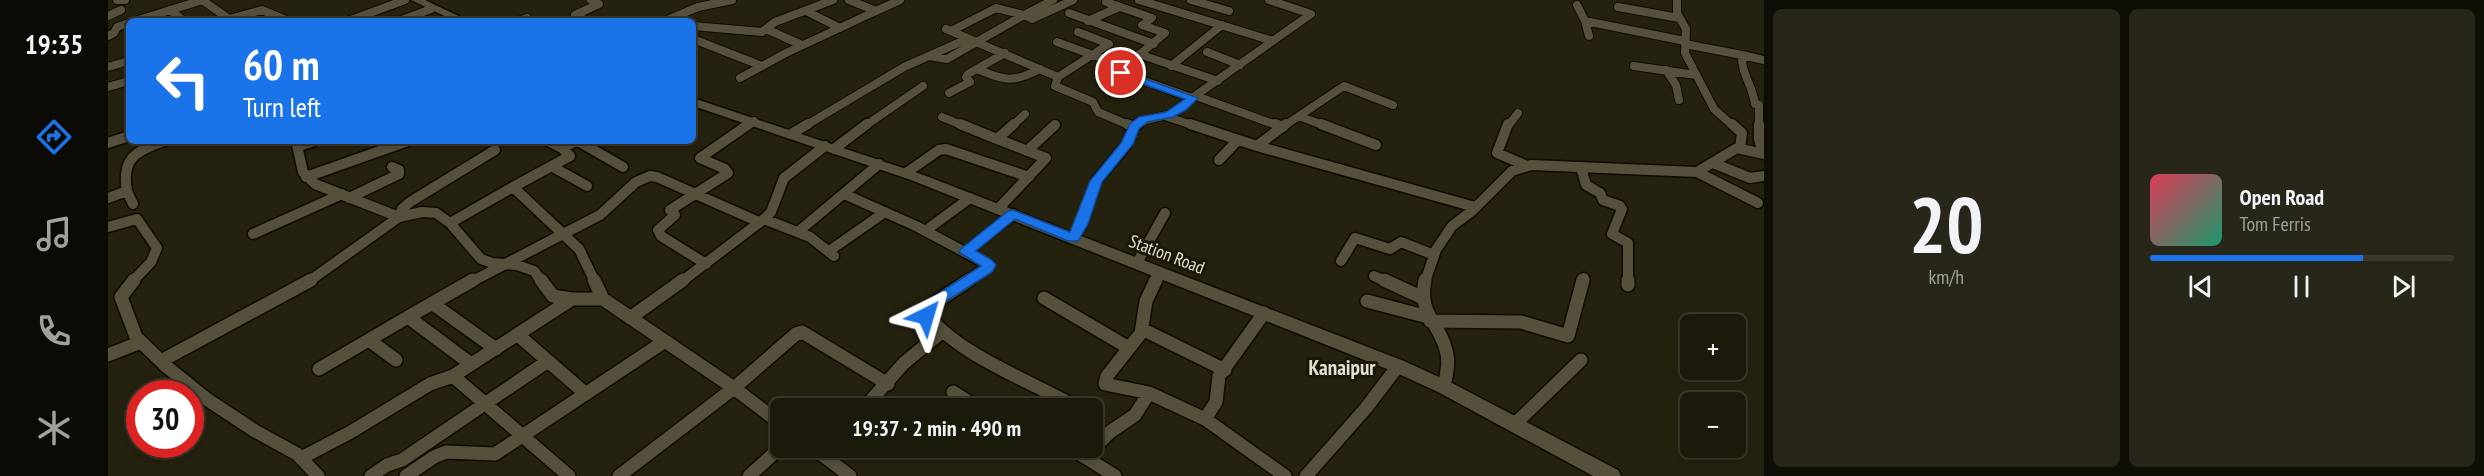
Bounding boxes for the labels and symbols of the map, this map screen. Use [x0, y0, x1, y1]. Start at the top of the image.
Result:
pin [1095, 47, 1146, 98]
street label: Station Road [1126, 229, 1208, 279]
position arrow [894, 284, 958, 348]
district label: Kanaipur [1308, 354, 1376, 381]
speed limit sign: 30 [126, 380, 204, 458]

